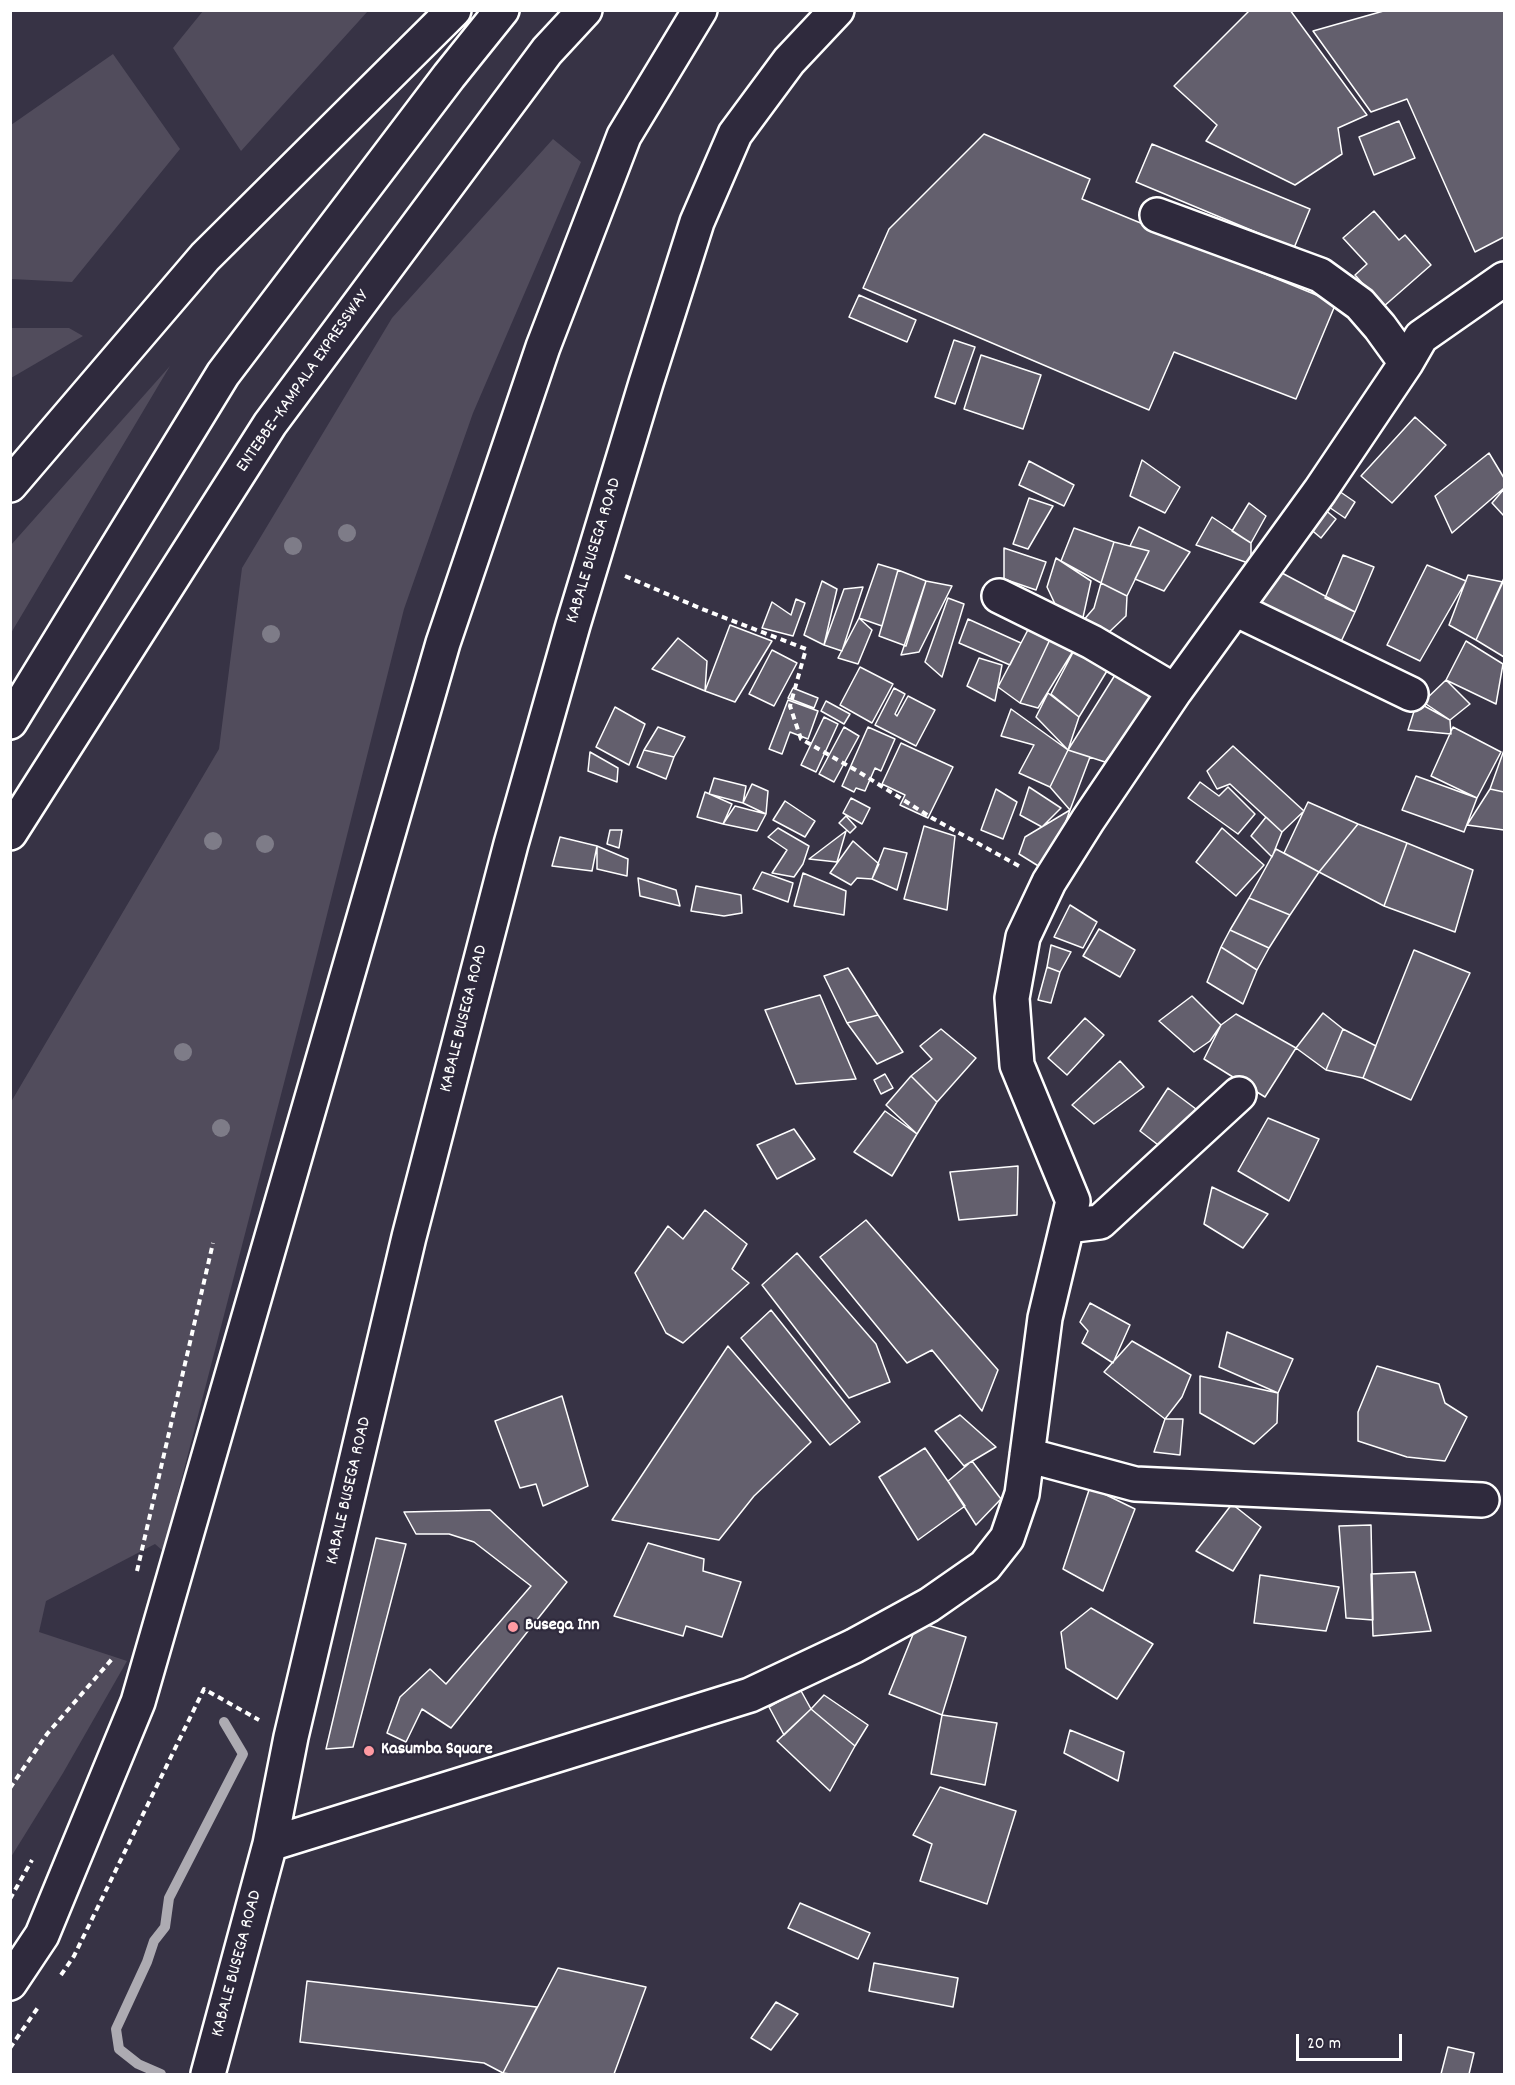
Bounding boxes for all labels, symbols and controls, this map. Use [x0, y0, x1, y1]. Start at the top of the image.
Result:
street label: ENTEBBE–KAMPALA EXPRESSWAY [233, 287, 375, 477]
street label: KABALE BUSEGA ROAD [563, 476, 627, 626]
street label: KABALE BUSEGA ROAD [436, 943, 494, 1095]
street label: KABALE BUSEGA ROAD [323, 1415, 377, 1567]
place label: Busega Inn [525, 1616, 599, 1638]
marker: Busega Inn [506, 1620, 520, 1634]
place label: Kasumba Square [381, 1740, 493, 1762]
marker: Kasumba Square [362, 1744, 376, 1758]
street label: KABALE BUSEGA ROAD [208, 1888, 268, 2040]
scale bar [1299, 2022, 1406, 2060]
text: 20 m [1307, 2032, 1341, 2057]

